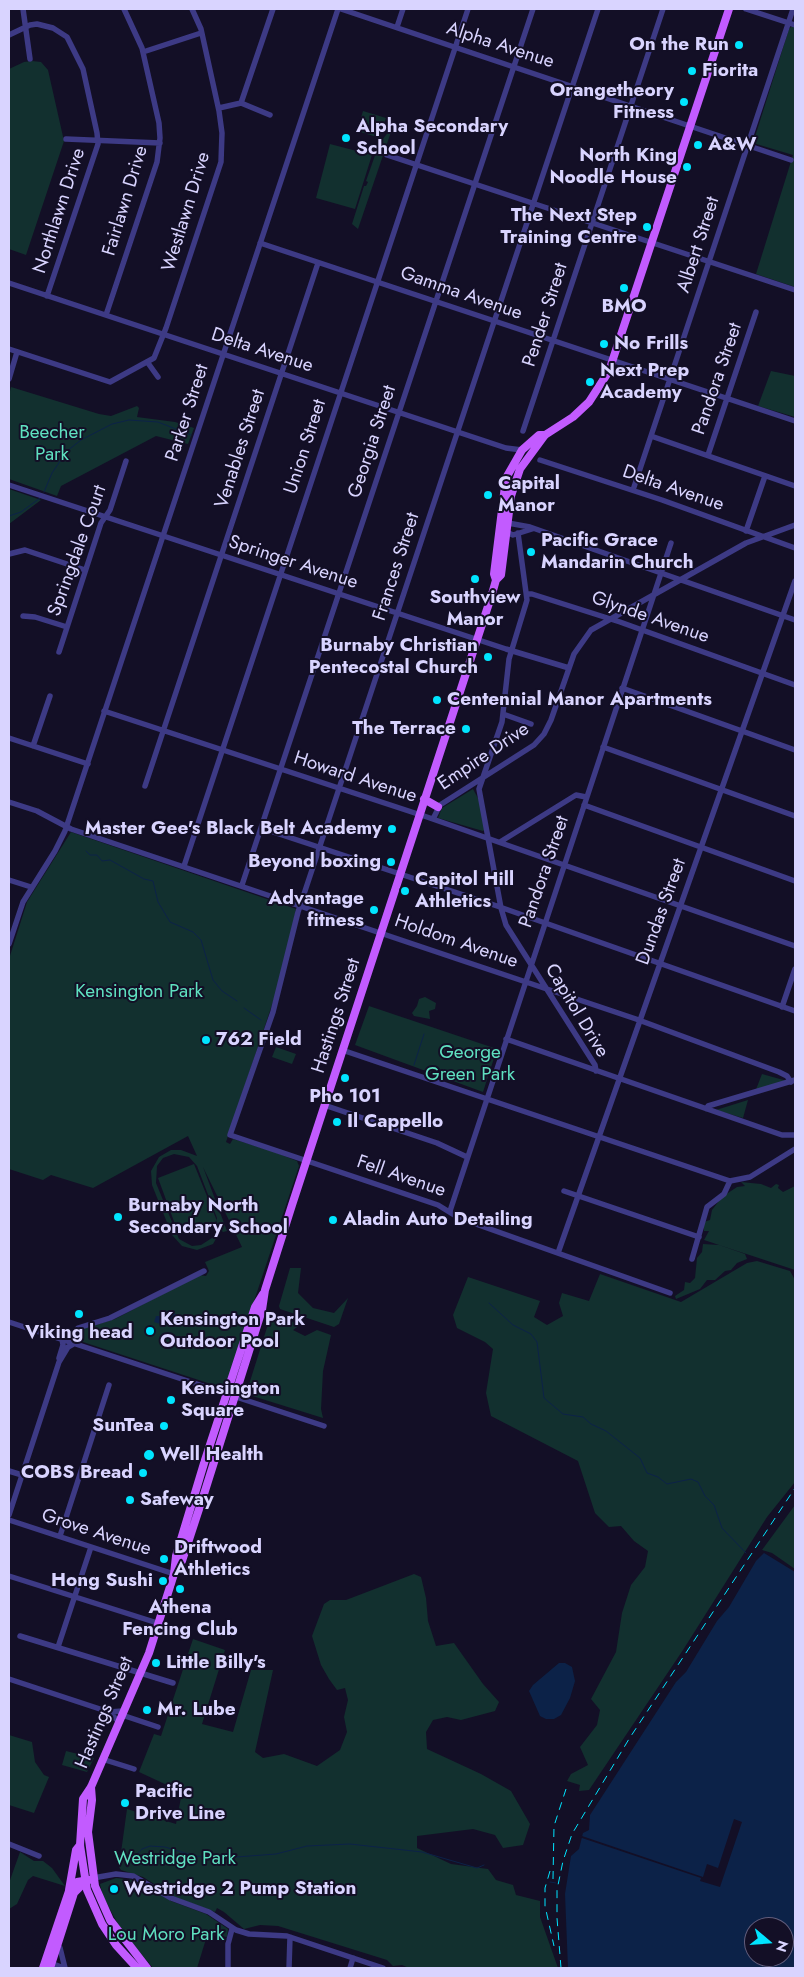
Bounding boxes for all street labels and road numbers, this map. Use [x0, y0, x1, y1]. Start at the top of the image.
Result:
street label: Alpha Avenue [443, 18, 557, 74]
street label: Fairlawn Drive [98, 143, 154, 259]
street label: Northlawn Drive [29, 145, 91, 277]
street label: Westlawn Drive [158, 150, 216, 274]
street label: Albert Street [673, 194, 725, 296]
street label: Pender Street [519, 260, 573, 370]
street label: Gamma Avenue [397, 262, 525, 326]
street label: Pandora Street [688, 320, 748, 438]
street label: Delta Avenue [208, 324, 316, 378]
street label: Parker Street [162, 361, 214, 465]
street label: Georgia Street [344, 383, 402, 501]
street label: Venables Street [211, 387, 271, 511]
street label: Union Street [280, 397, 332, 497]
street label: Delta Avenue [619, 461, 727, 517]
street label: Springdale Court [44, 482, 112, 620]
street label: Frances Street [369, 510, 425, 624]
street label: Springer Avenue [225, 531, 361, 595]
street label: Glynde Avenue [588, 587, 712, 649]
street label: Empire Drive [434, 718, 534, 796]
street label: Howard Avenue [291, 747, 419, 809]
street label: Pandora Street [515, 813, 575, 931]
street label: Dundas Street [632, 856, 692, 968]
street label: Holdom Avenue [391, 910, 521, 974]
street label: Hastings Street [308, 956, 366, 1076]
street label: Capitol Drive [539, 960, 613, 1062]
street label: Fell Avenue [354, 1151, 448, 1203]
street label: Grove Avenue [38, 1505, 154, 1561]
street label: Hastings Street [71, 1654, 139, 1772]

